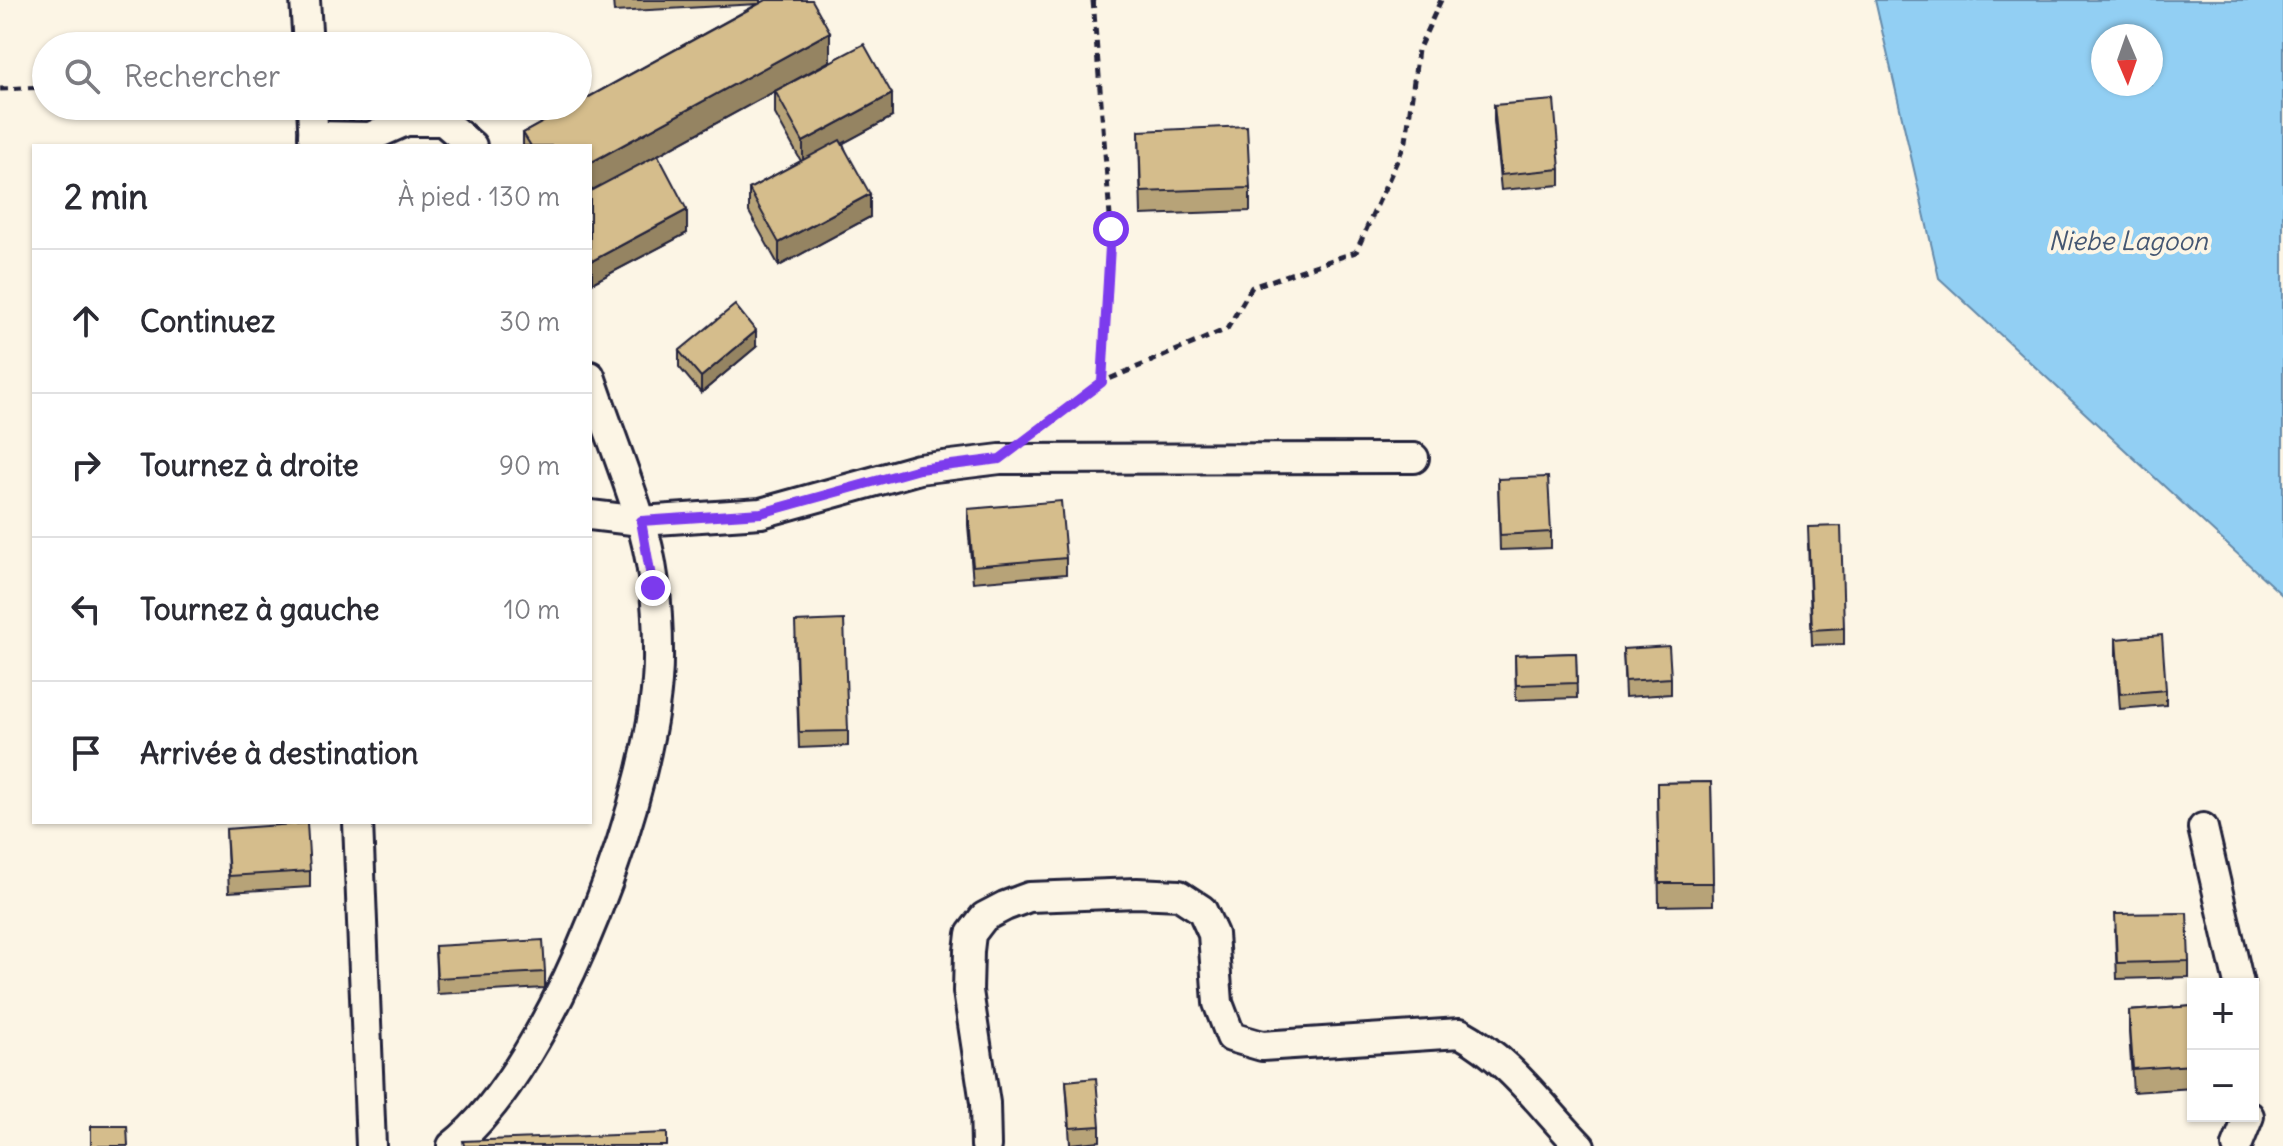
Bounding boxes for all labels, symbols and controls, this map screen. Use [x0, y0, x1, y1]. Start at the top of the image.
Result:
north arrow [2091, 24, 2163, 96]
search box [32, 32, 592, 120]
icon: search [60, 54, 104, 98]
text: Rechercher [124, 57, 280, 95]
text: 2 min [64, 175, 148, 218]
text: À pied · 130 m [398, 180, 560, 213]
route start [1093, 211, 1129, 247]
water label: Niebe Lagoon [2048, 224, 2209, 257]
icon: ahead [64, 299, 108, 343]
text: Continuez [140, 302, 275, 340]
text: 30 m [499, 305, 560, 338]
icon: right [64, 443, 108, 487]
text: Tournez à droite [140, 446, 359, 484]
text: 90 m [499, 449, 560, 482]
route end [635, 570, 671, 606]
icon: left [64, 587, 108, 631]
text: Tournez à gauche [140, 590, 380, 628]
text: 10 m [504, 593, 560, 626]
icon: arrive [64, 731, 108, 775]
text: Arrivée à destination [140, 734, 418, 772]
map controls [2187, 978, 2259, 1122]
button: + [2187, 978, 2259, 1050]
button: − [2187, 1050, 2259, 1122]

